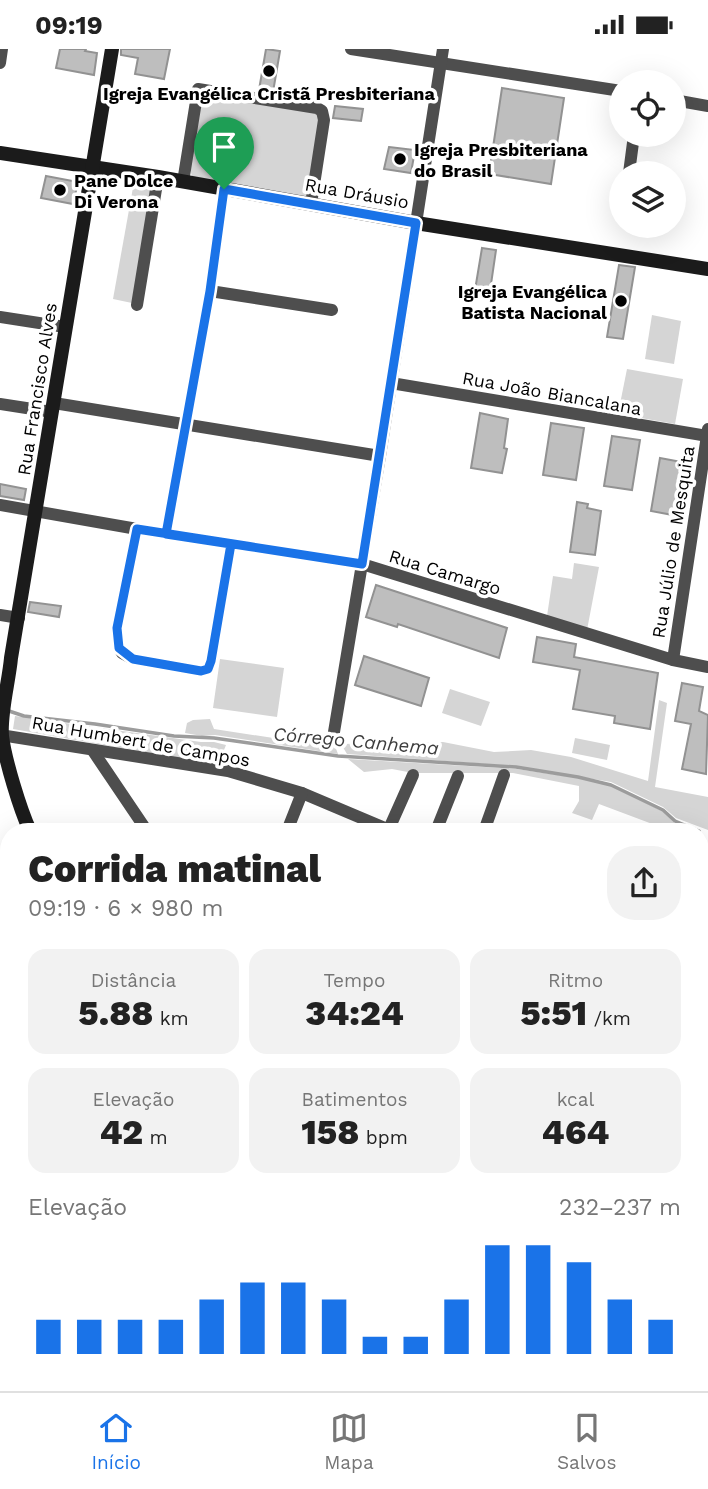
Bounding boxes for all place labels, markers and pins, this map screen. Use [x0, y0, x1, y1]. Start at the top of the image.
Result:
marker: Igreja Evangélica Cristã Presbiteriana [261, 63, 277, 79]
place label: Igreja Evangélica Cristã Presbiteriana [103, 83, 436, 104]
pin [194, 117, 254, 189]
place label: Igreja Presbiteriana do Brasil [414, 139, 588, 181]
marker: Igreja Presbiteriana do Brasil [392, 151, 408, 167]
place label: Pane Dolce Di Verona [74, 170, 173, 212]
marker: Pane Dolce Di Verona [52, 182, 68, 198]
place label: Igreja Evangélica Batista Nacional [458, 281, 608, 323]
marker: Igreja Evangélica Batista Nacional [613, 293, 629, 309]

